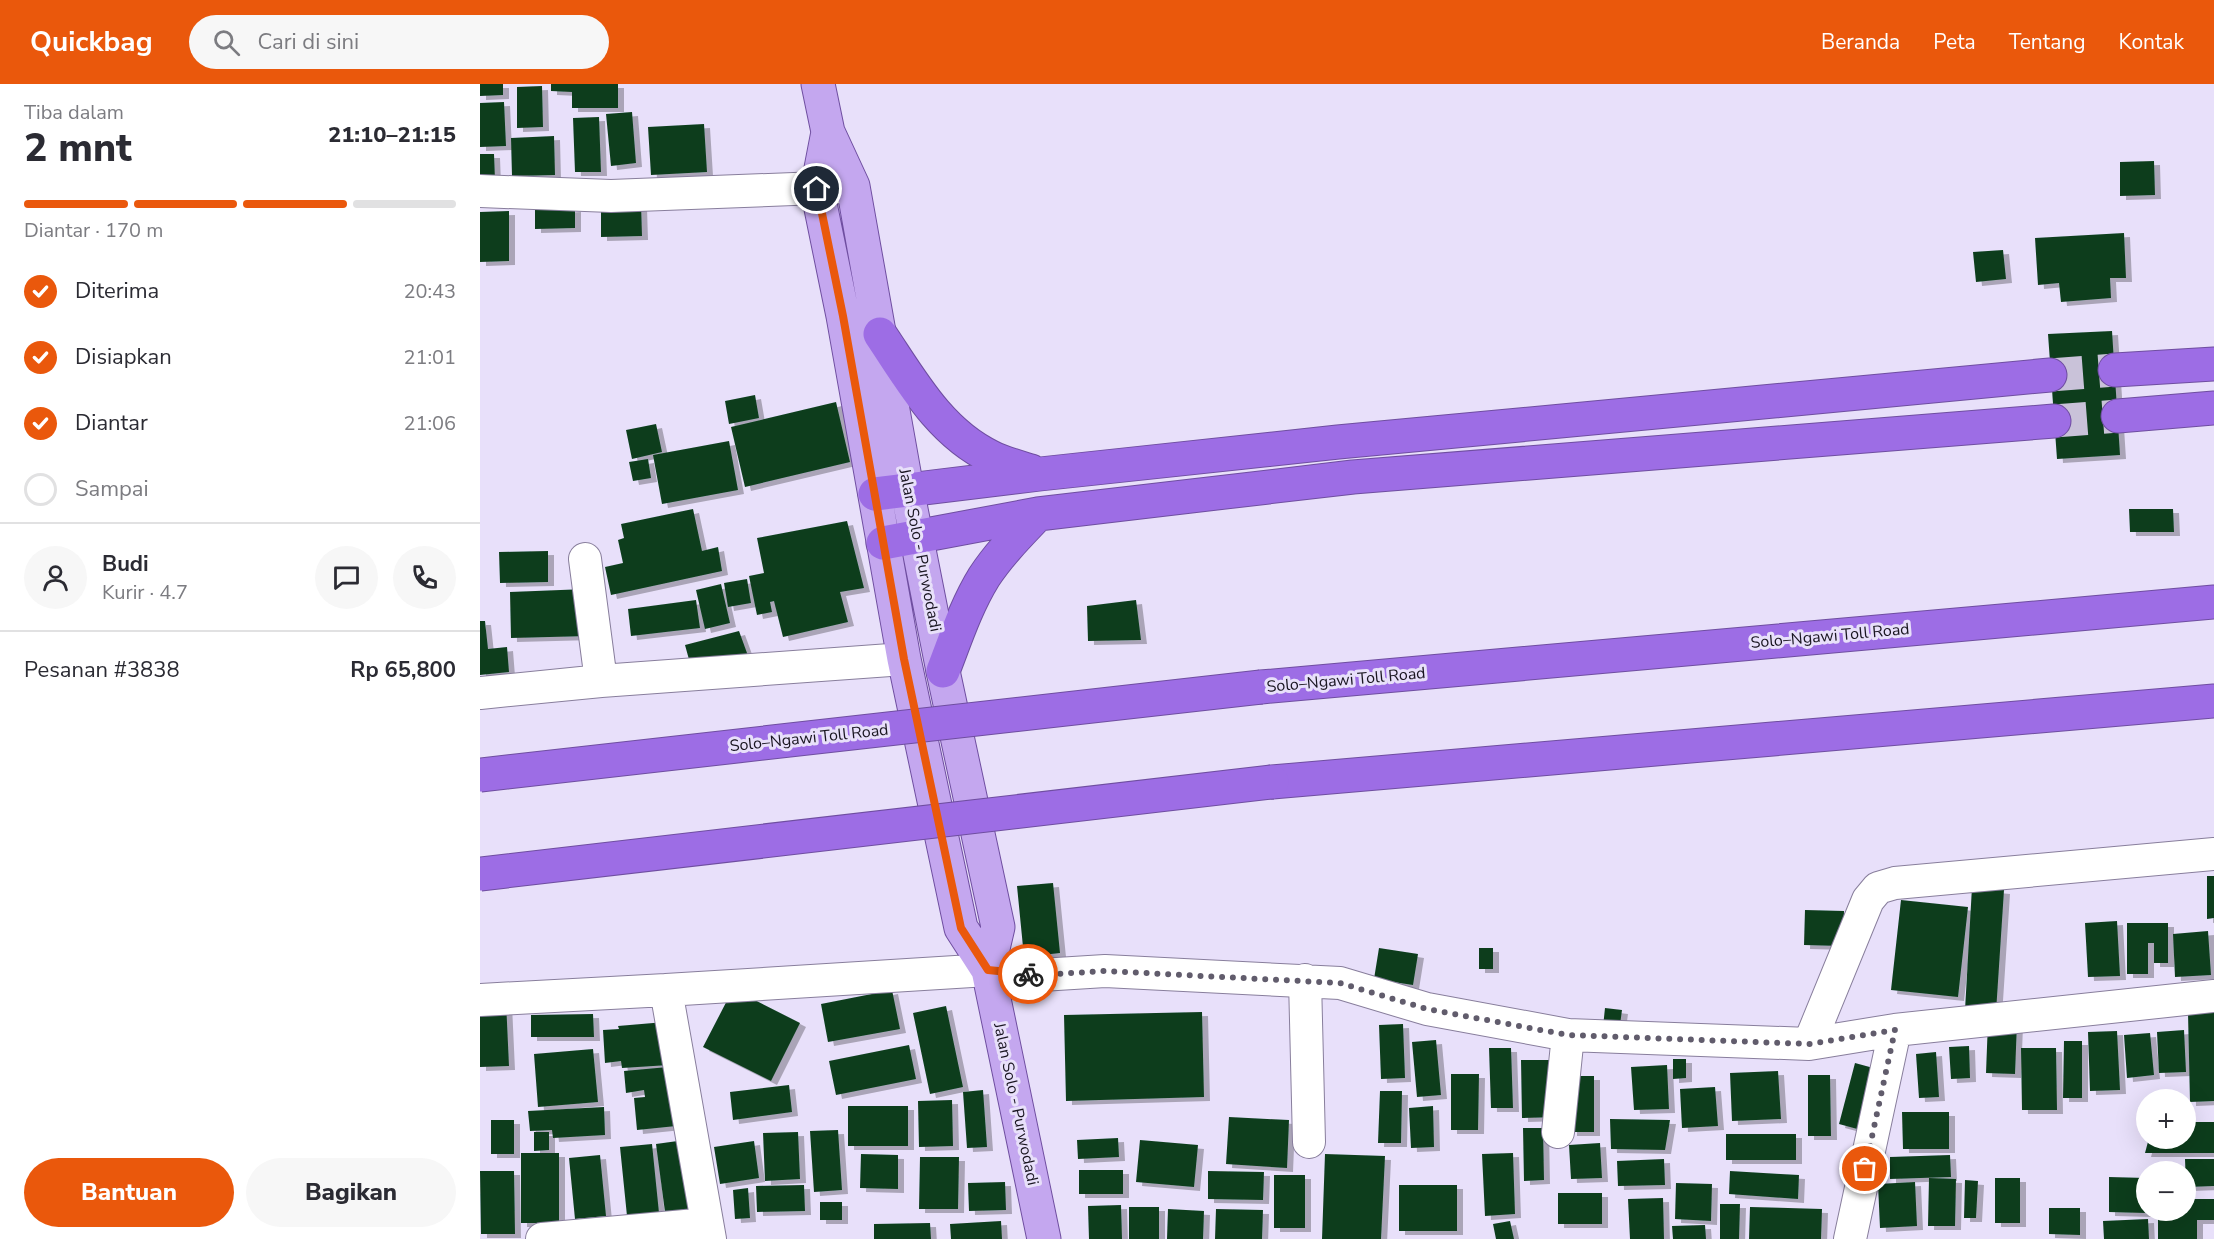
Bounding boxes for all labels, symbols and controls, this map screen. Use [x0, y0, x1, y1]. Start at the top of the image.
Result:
search box [189, 15, 609, 69]
text: Quickbag [30, 23, 153, 61]
icon: search [210, 26, 243, 59]
text: Cari di sini [258, 27, 359, 57]
text: Beranda [1821, 28, 1900, 56]
text: Peta [1933, 28, 1976, 56]
text: Tentang [2009, 28, 2086, 56]
text: Kontak [2119, 28, 2184, 56]
text: Tiba dalam [24, 99, 124, 126]
text: 21:10–21:15 [328, 120, 456, 150]
text: 2 mnt [24, 122, 132, 175]
pin [791, 163, 842, 214]
icon: home [800, 172, 833, 205]
text: Diantar · 170 m [24, 217, 163, 244]
icon: check [24, 275, 57, 308]
text: Diterima [75, 276, 159, 306]
text: 20:43 [403, 278, 456, 305]
icon: check [24, 341, 57, 374]
text: Disiapkan [75, 342, 172, 372]
text: 21:01 [403, 344, 456, 371]
icon: check [24, 407, 57, 440]
text: Diantar [75, 408, 148, 438]
text: 21:06 [403, 410, 456, 437]
street label: Jalan Solo - Purwodadi [893, 466, 947, 633]
text: Sampai [75, 474, 149, 504]
button: person [24, 546, 87, 609]
button: chat [315, 546, 378, 609]
button: phone [393, 546, 456, 609]
text: Budi [102, 549, 149, 579]
text: Kurir · 4.7 [102, 579, 188, 606]
street label: Solo–Ngawi Toll Road [1750, 618, 1910, 654]
text: Pesanan #3838 [24, 655, 180, 685]
text: Rp 65,800 [350, 655, 456, 685]
street label: Solo–Ngawi Toll Road [1266, 662, 1426, 698]
street label: Solo–Ngawi Toll Road [729, 719, 889, 757]
courier [998, 944, 1058, 1004]
icon: bike [1012, 958, 1045, 991]
street label: Jalan Solo - Purwodadi [988, 1020, 1044, 1187]
map controls [2136, 1089, 2196, 1221]
button: + [2136, 1089, 2196, 1149]
pin [1839, 1143, 1890, 1194]
icon: bag [1848, 1152, 1881, 1185]
button: Bantuan [24, 1158, 234, 1227]
button: Bagikan [246, 1158, 456, 1227]
button: − [2136, 1161, 2196, 1221]

